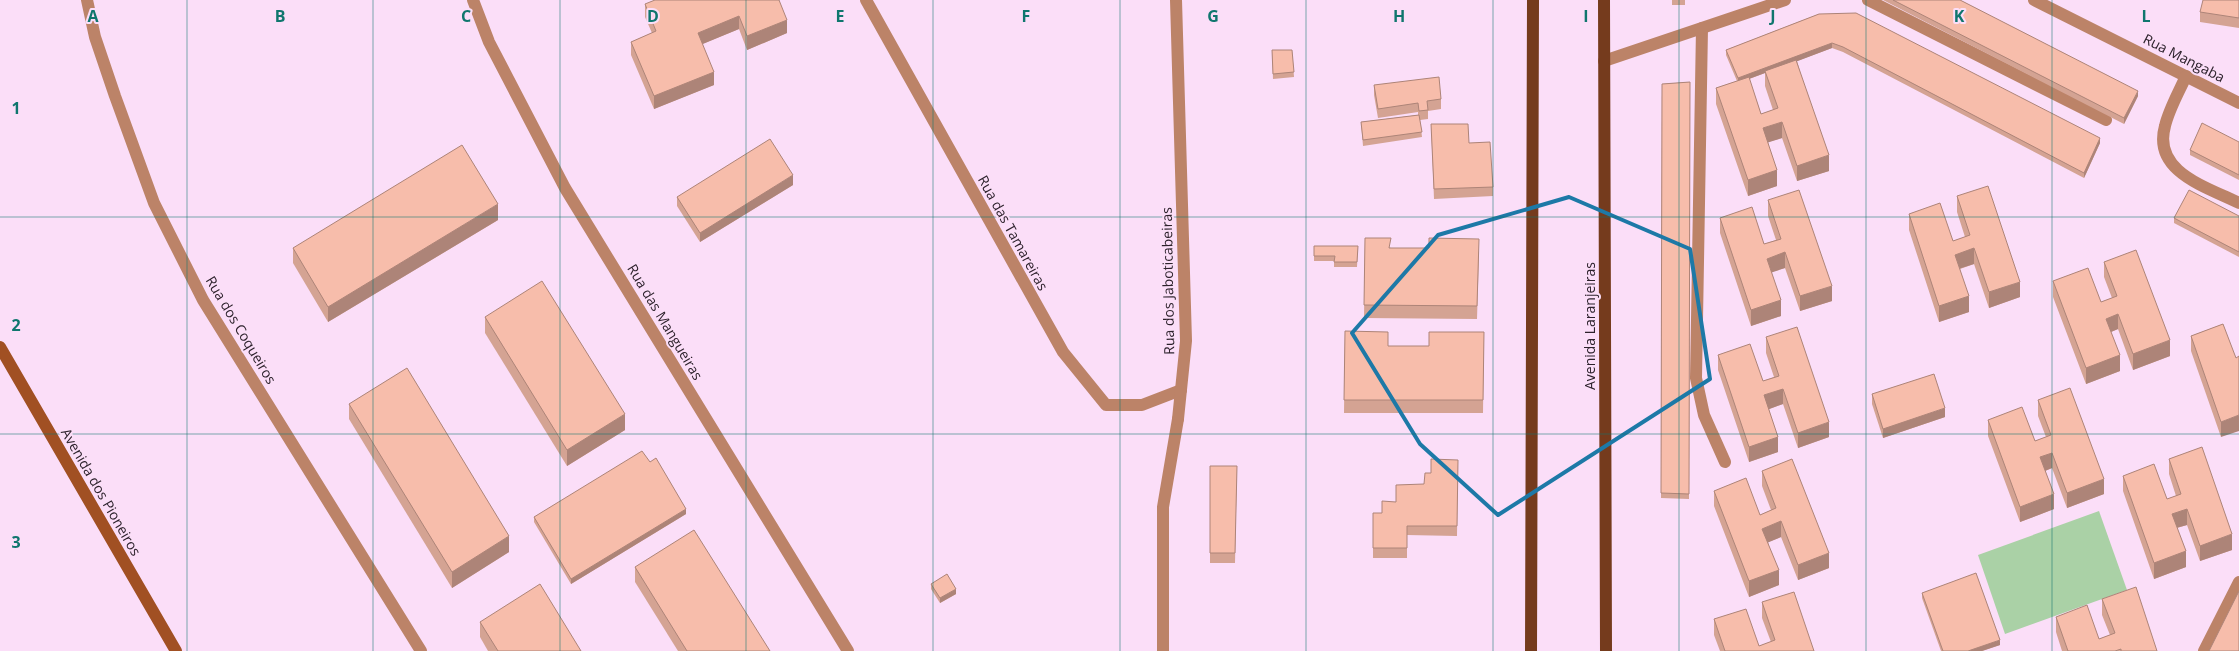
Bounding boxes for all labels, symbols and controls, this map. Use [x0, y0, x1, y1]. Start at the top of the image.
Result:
text: A [87, 5, 99, 27]
text: B [275, 5, 285, 27]
text: C [461, 5, 471, 27]
text: D [647, 5, 659, 27]
text: E [836, 5, 845, 27]
text: F [1022, 5, 1030, 27]
text: G [1207, 5, 1219, 27]
text: H [1393, 5, 1405, 27]
text: I [1583, 5, 1589, 27]
text: J [1768, 5, 1776, 27]
text: K [1954, 5, 1965, 27]
text: L [2141, 5, 2151, 27]
street label: Rua Mangaba [2140, 29, 2228, 86]
text: 1 [11, 97, 21, 119]
street label: Rua das Tamareiras [974, 172, 1053, 294]
street label: Rua dos Jaboticabeiras [1157, 207, 1178, 355]
street label: Rua das Mangueiras [623, 260, 708, 383]
street label: Avenida Laranjeiras [1580, 262, 1599, 390]
street label: Rua dos Coqueiros [202, 272, 281, 387]
text: 2 [11, 314, 21, 336]
street label: Avenida dos Pioneiros [57, 425, 146, 559]
text: 3 [11, 531, 21, 553]

